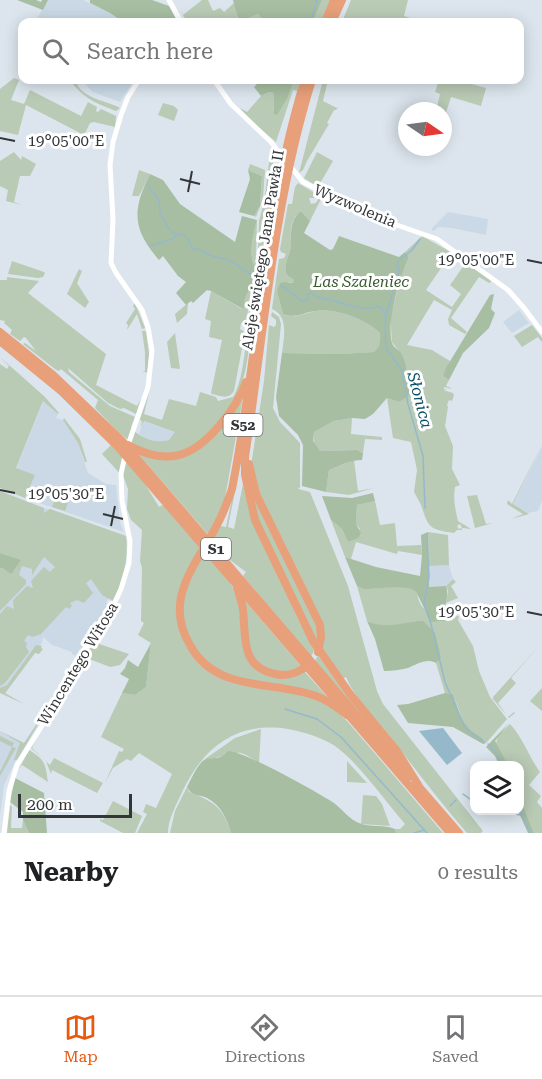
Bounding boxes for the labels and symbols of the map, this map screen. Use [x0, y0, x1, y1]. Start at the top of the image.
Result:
north arrow [398, 102, 452, 156]
text: 19°05'00"E [28, 132, 104, 150]
street label: Aleje świętego Jana Pawła II [238, 149, 288, 351]
street label: Wyzwolenia [311, 181, 399, 231]
text: 19°05'00"E [438, 251, 514, 269]
park label: Las Szaleniec [312, 273, 409, 291]
water label: Słonica [403, 369, 437, 430]
road number: S52 [224, 414, 262, 436]
text: 19°05'30"E [28, 485, 104, 503]
road number: S1 [201, 538, 231, 560]
street label: Wincentego Witosa [34, 599, 122, 729]
text: 19°05'30"E [438, 603, 514, 621]
scale bar [18, 791, 132, 818]

